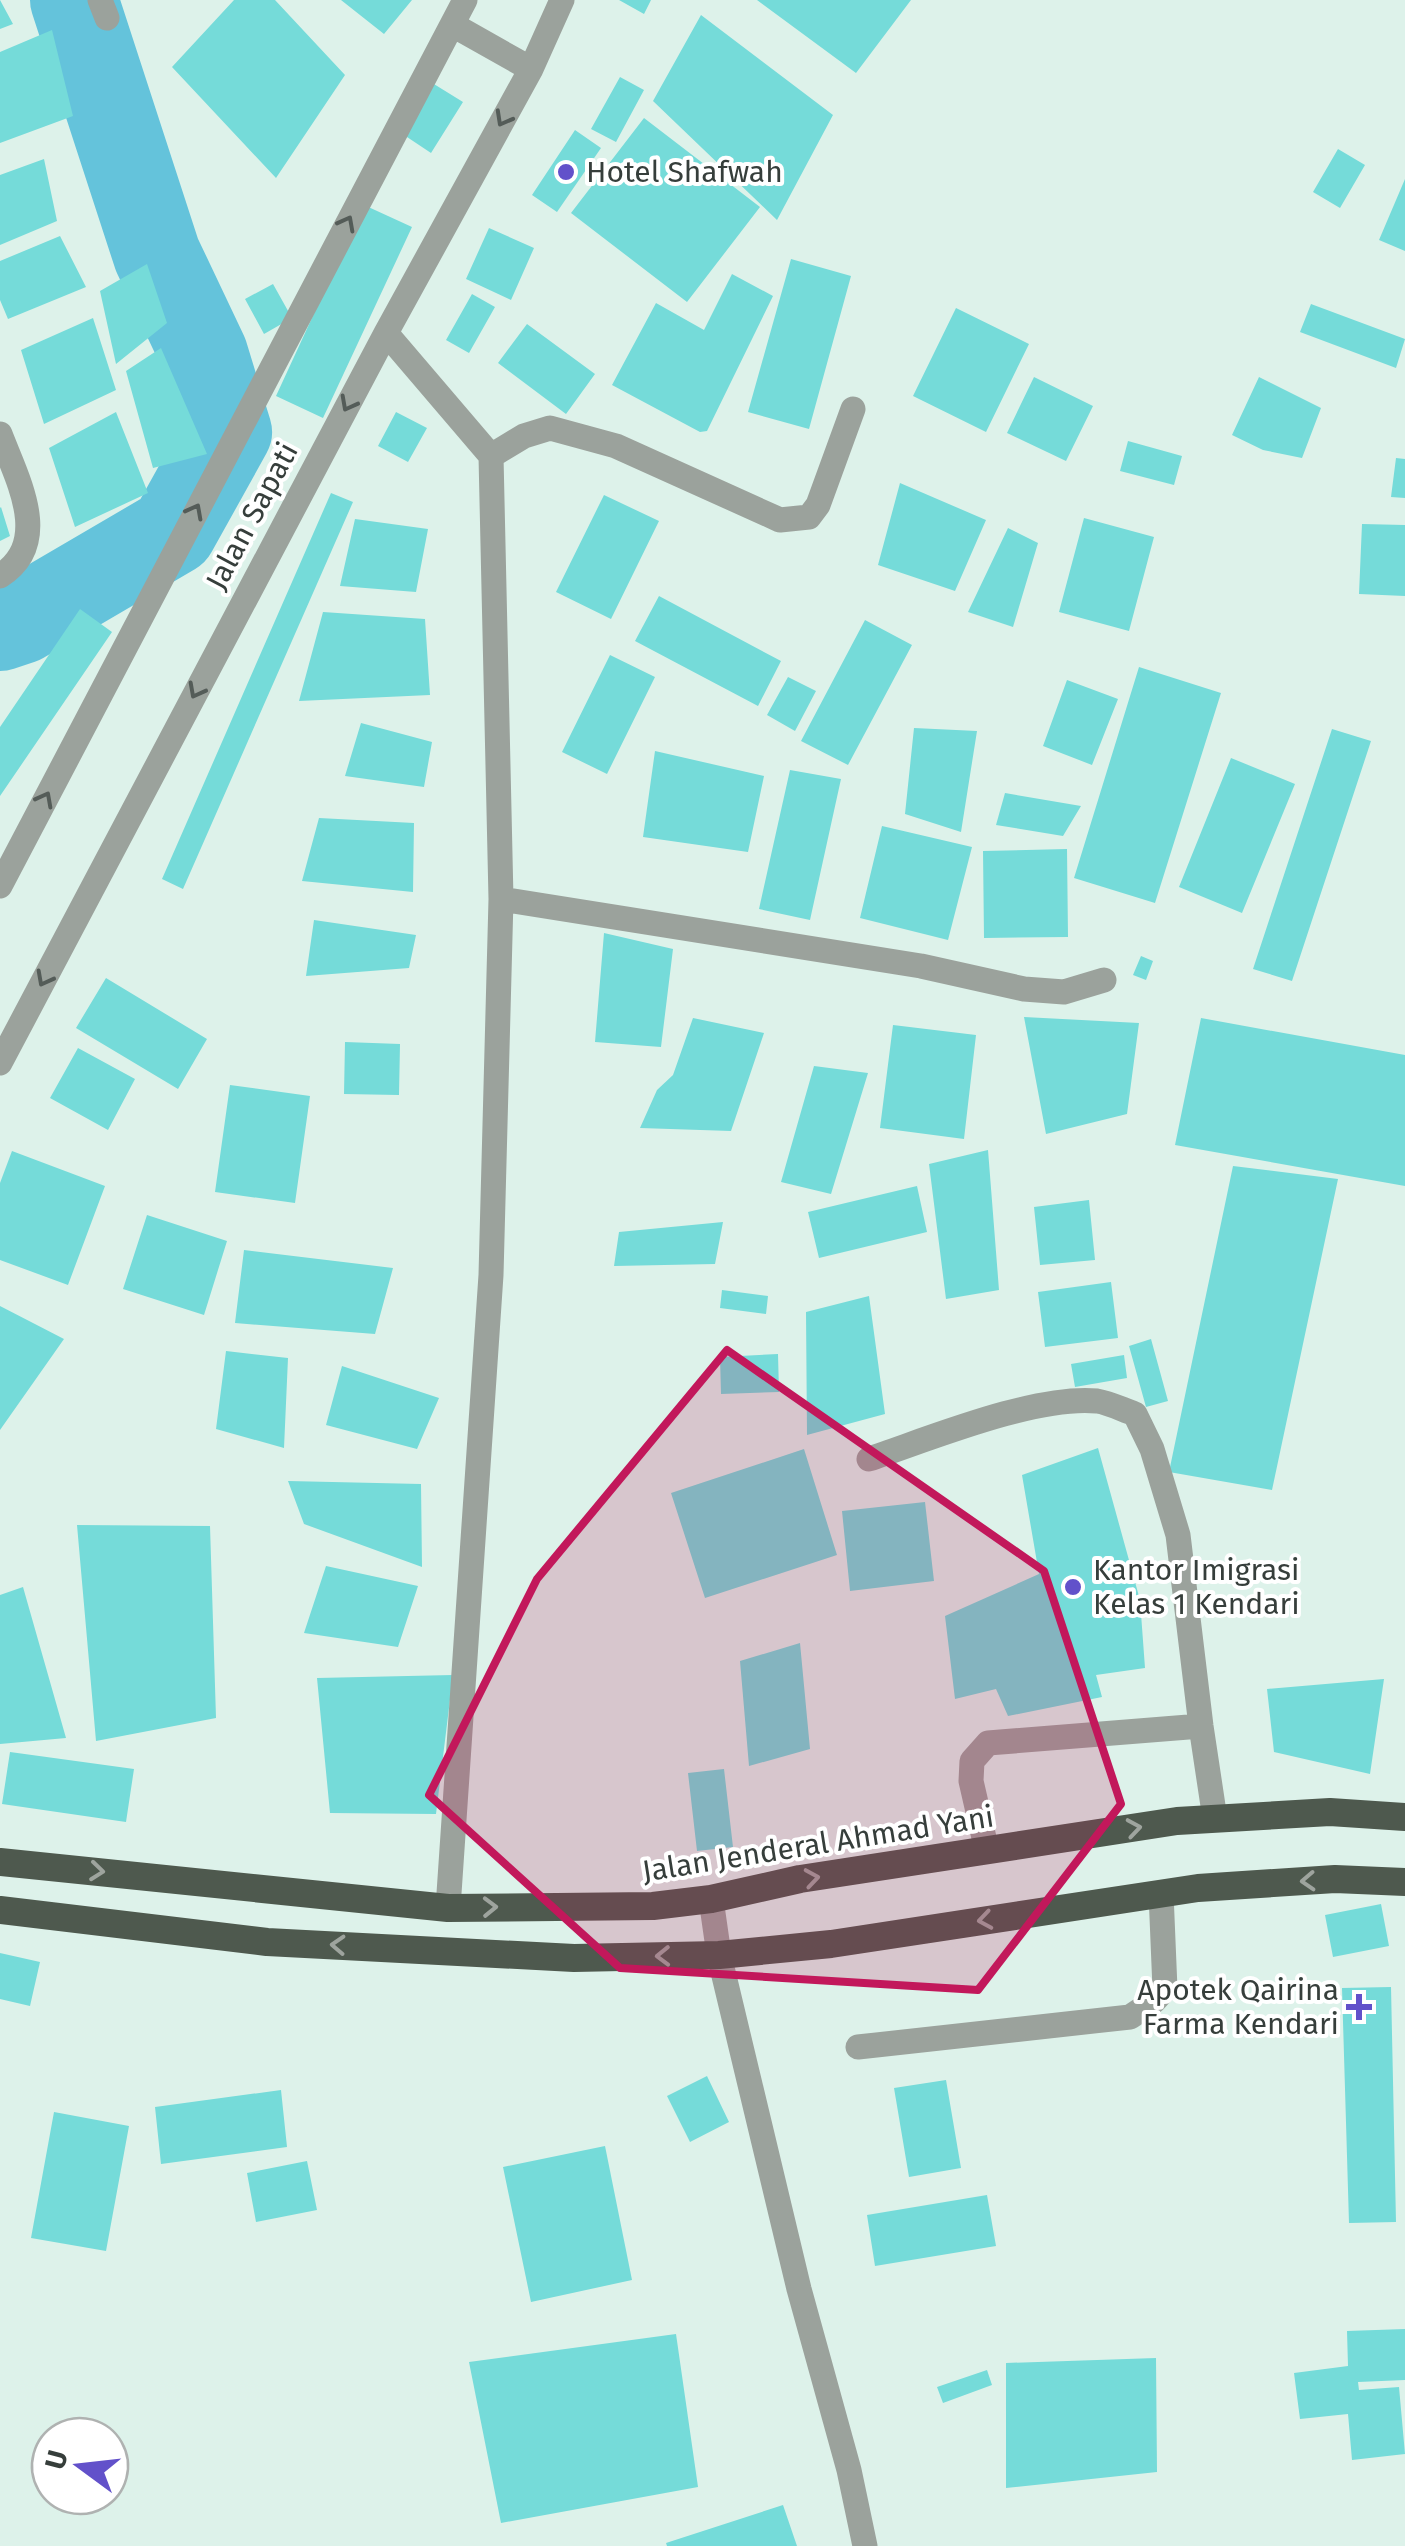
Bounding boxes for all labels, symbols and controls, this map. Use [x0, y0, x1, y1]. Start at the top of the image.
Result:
one-way arrow [496, 108, 516, 126]
place label: Hotel Shafwah [586, 154, 783, 190]
marker: Hotel Shafwah [555, 161, 577, 183]
one-way arrow [335, 216, 354, 234]
one-way arrow [341, 394, 360, 412]
street label: Jalan Sapati [198, 436, 306, 596]
one-way arrow [183, 503, 202, 521]
one-way arrow [189, 681, 208, 699]
one-way arrow [33, 792, 52, 810]
one-way arrow [37, 968, 57, 986]
place label: Kantor Imigrasi Kelas 1 Kendari [1093, 1552, 1300, 1622]
marker: Kantor Imigrasi Kelas 1 Kendari [1062, 1576, 1084, 1598]
street label: Jalan Jenderal Ahmad Yani [640, 1798, 996, 1890]
one-way arrow [1125, 1818, 1142, 1839]
one-way arrow [89, 1860, 105, 1882]
one-way arrow [804, 1868, 821, 1889]
one-way arrow [1299, 1870, 1315, 1891]
one-way arrow [483, 1897, 499, 1918]
one-way arrow [977, 1909, 994, 1930]
one-way arrow [330, 1935, 345, 1956]
one-way arrow [654, 1945, 670, 1967]
place label: Apotek Qairina Farma Kendari [1137, 1972, 1339, 2042]
marker: Apotek Qairina Farma Kendari [1348, 1996, 1370, 2018]
north arrow [30, 2416, 130, 2516]
text: U [38, 2447, 75, 2473]

